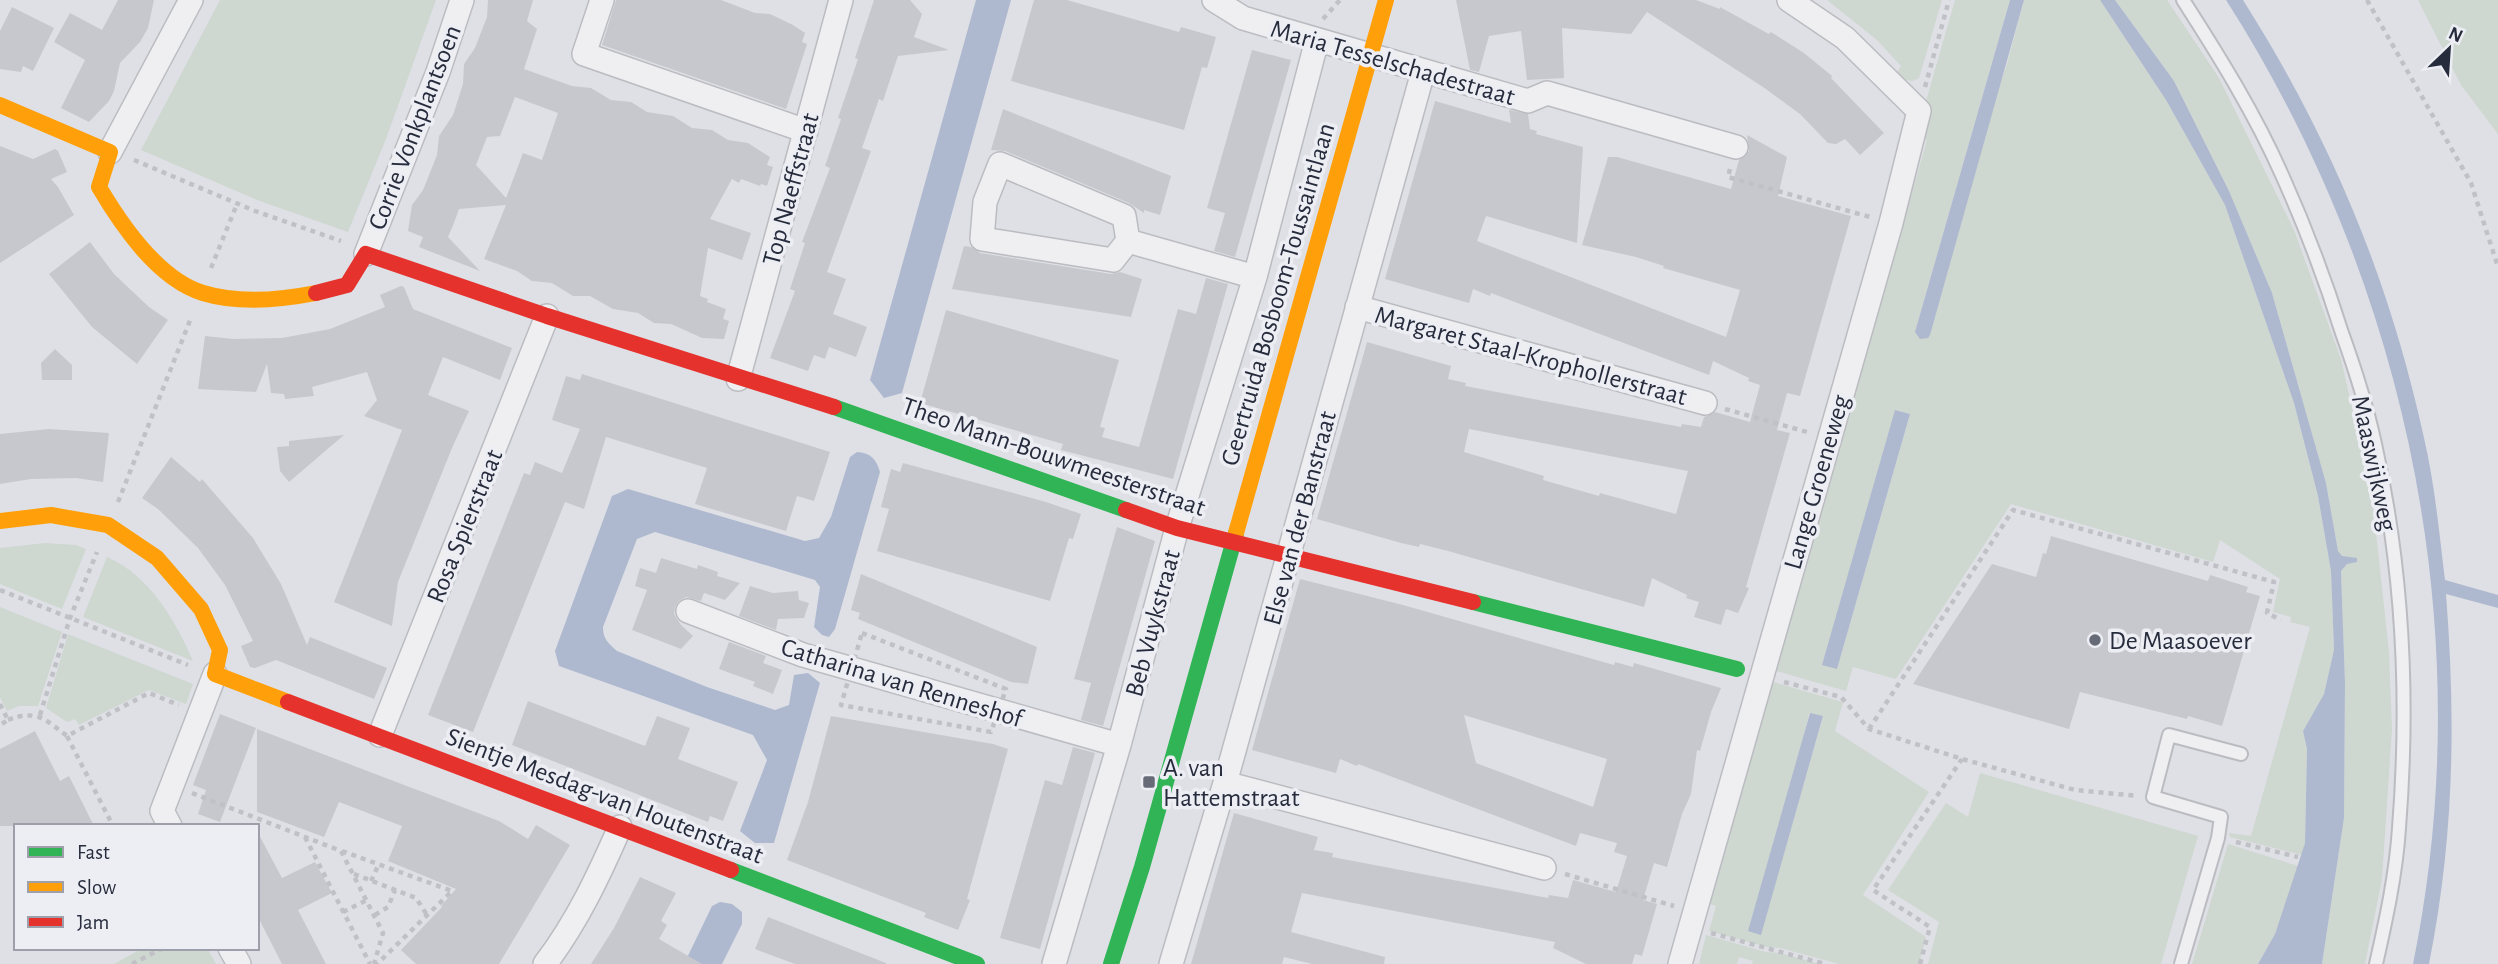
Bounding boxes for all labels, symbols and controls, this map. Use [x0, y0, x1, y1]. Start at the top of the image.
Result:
north arrow [2414, 14, 2484, 84]
street label: Maria Tesselschadestraat [1268, 16, 1518, 110]
street label: Corrie Vonkplantsoen [364, 21, 466, 233]
text: N [2446, 24, 2466, 46]
street label: Top Naeffstraat [758, 110, 824, 268]
street label: Geertruida Bosboom-Toussaintlaan [1217, 120, 1339, 469]
street label: Margaret Staal-Krophollerstraat [1372, 302, 1690, 410]
street label: Lange Groeneweg [1780, 392, 1854, 572]
street label: Theo Mann-Bouwmeesterstraat [899, 393, 1209, 521]
street label: Maaswijkweg [2347, 393, 2401, 534]
street label: Else van der Banstraat [1259, 408, 1341, 628]
street label: Rosa Spierstraat [422, 446, 507, 607]
street label: Beb Vuykstraat [1121, 547, 1185, 700]
place label: De Maasoever [2109, 628, 2252, 654]
marker: De Maasoever [2087, 632, 2103, 648]
street label: Catharina van Renneshof [778, 634, 1027, 733]
street label: Sientje Mesdag-van Houtenstraat [442, 723, 767, 869]
place label: A. van Hattemstraat [1163, 755, 1300, 811]
marker: A. van Hattemstraat [1141, 774, 1157, 790]
legend [14, 824, 259, 950]
text: Fast [77, 842, 110, 863]
text: Slow [77, 877, 116, 898]
text: Jam [77, 912, 109, 933]

